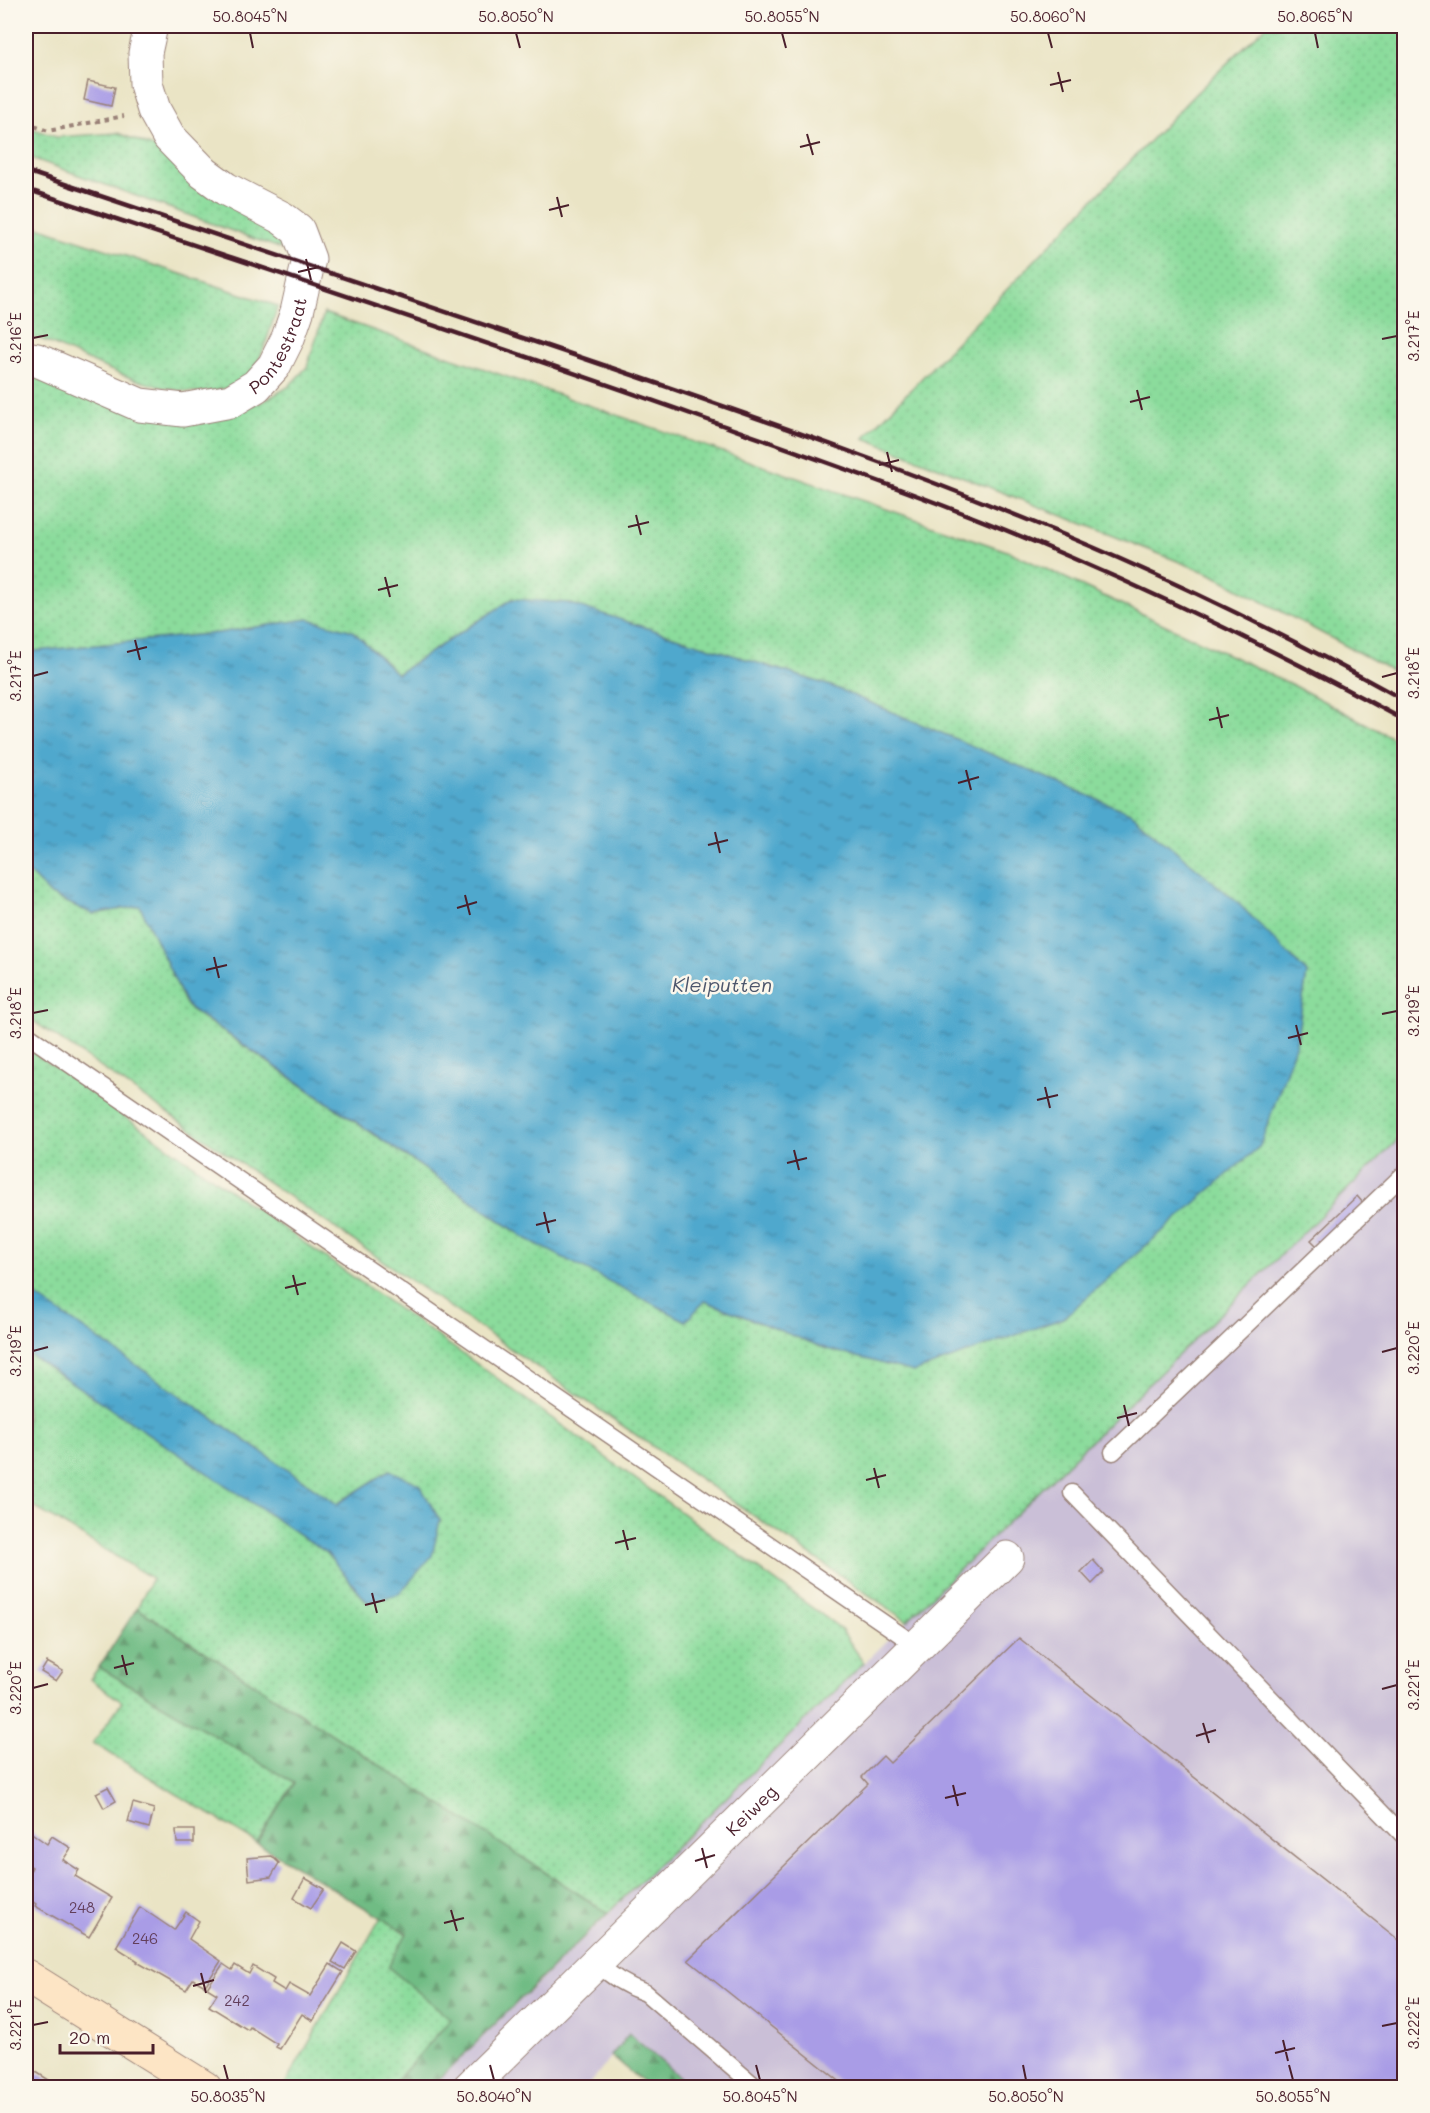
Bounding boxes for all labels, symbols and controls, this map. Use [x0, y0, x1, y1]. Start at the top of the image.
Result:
text: 50.8045°N [212, 6, 288, 26]
text: 50.8050°N [478, 6, 554, 26]
text: 50.8055°N [744, 6, 820, 26]
text: 50.8060°N [1010, 6, 1086, 26]
text: 50.8065°N [1277, 6, 1353, 26]
street label: Pontestraat [244, 295, 312, 400]
text: 3.217°E [1403, 310, 1423, 362]
text: 3.216°E [5, 312, 25, 364]
text: 3.218°E [1403, 647, 1423, 699]
text: 3.217°E [5, 650, 25, 702]
water label: Kleiputten [672, 971, 772, 997]
text: 3.219°E [1403, 985, 1423, 1037]
text: 3.218°E [5, 987, 25, 1039]
text: 3.220°E [1403, 1321, 1423, 1375]
text: 3.219°E [5, 1325, 25, 1377]
text: 3.221°E [1403, 1659, 1423, 1711]
text: 3.220°E [5, 1661, 25, 1715]
street label: Keiweg [720, 1779, 782, 1841]
house number: 248 [69, 1897, 95, 1917]
house number: 246 [132, 1928, 158, 1948]
house number: 242 [224, 1990, 250, 2010]
text: 3.222°E [1403, 1996, 1423, 2049]
text: 3.221°E [5, 1999, 25, 2051]
scale bar [60, 2017, 153, 2055]
text: 20 m [69, 2025, 110, 2049]
text: 50.8035°N [190, 2086, 266, 2106]
text: 50.8040°N [456, 2086, 532, 2106]
text: 50.8045°N [722, 2086, 798, 2106]
text: 50.8050°N [988, 2086, 1064, 2106]
text: 50.8055°N [1255, 2086, 1331, 2106]

